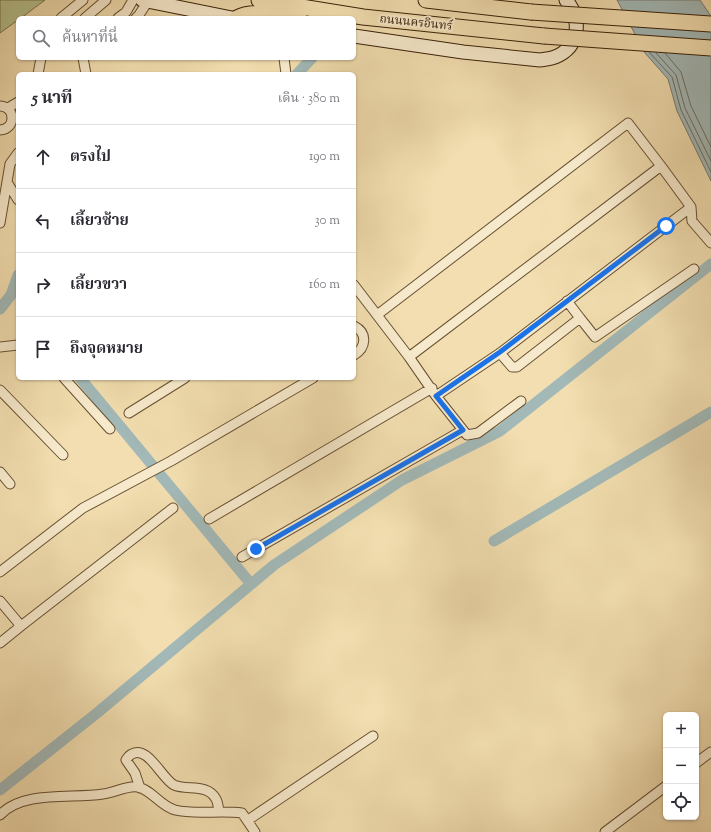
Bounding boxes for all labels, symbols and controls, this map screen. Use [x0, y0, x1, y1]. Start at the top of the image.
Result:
street label: ถนนนครอินทร์ [379, 10, 454, 36]
search box [16, 16, 356, 60]
icon: search [30, 27, 52, 49]
text: ค้นหาที่นี่ [62, 28, 118, 49]
text: 5 นาที [32, 87, 73, 111]
text: เดิน · 380 m [278, 90, 340, 108]
icon: ahead [32, 146, 54, 168]
text: ตรงไป [70, 147, 111, 168]
text: 190 m [309, 148, 340, 166]
icon: left [32, 210, 54, 232]
text: เลี้ยวซ้าย [70, 211, 129, 232]
text: 30 m [314, 212, 340, 230]
route start [657, 217, 675, 235]
icon: right [32, 274, 54, 296]
text: เลี้ยวขวา [70, 275, 127, 296]
text: 160 m [309, 276, 340, 294]
icon: arrive [32, 338, 54, 360]
text: ถึงจุดหมาย [70, 339, 143, 360]
route end [247, 540, 265, 558]
map controls [663, 712, 699, 820]
button: + [663, 712, 699, 748]
button: − [663, 748, 699, 784]
button: locate [663, 784, 699, 820]

